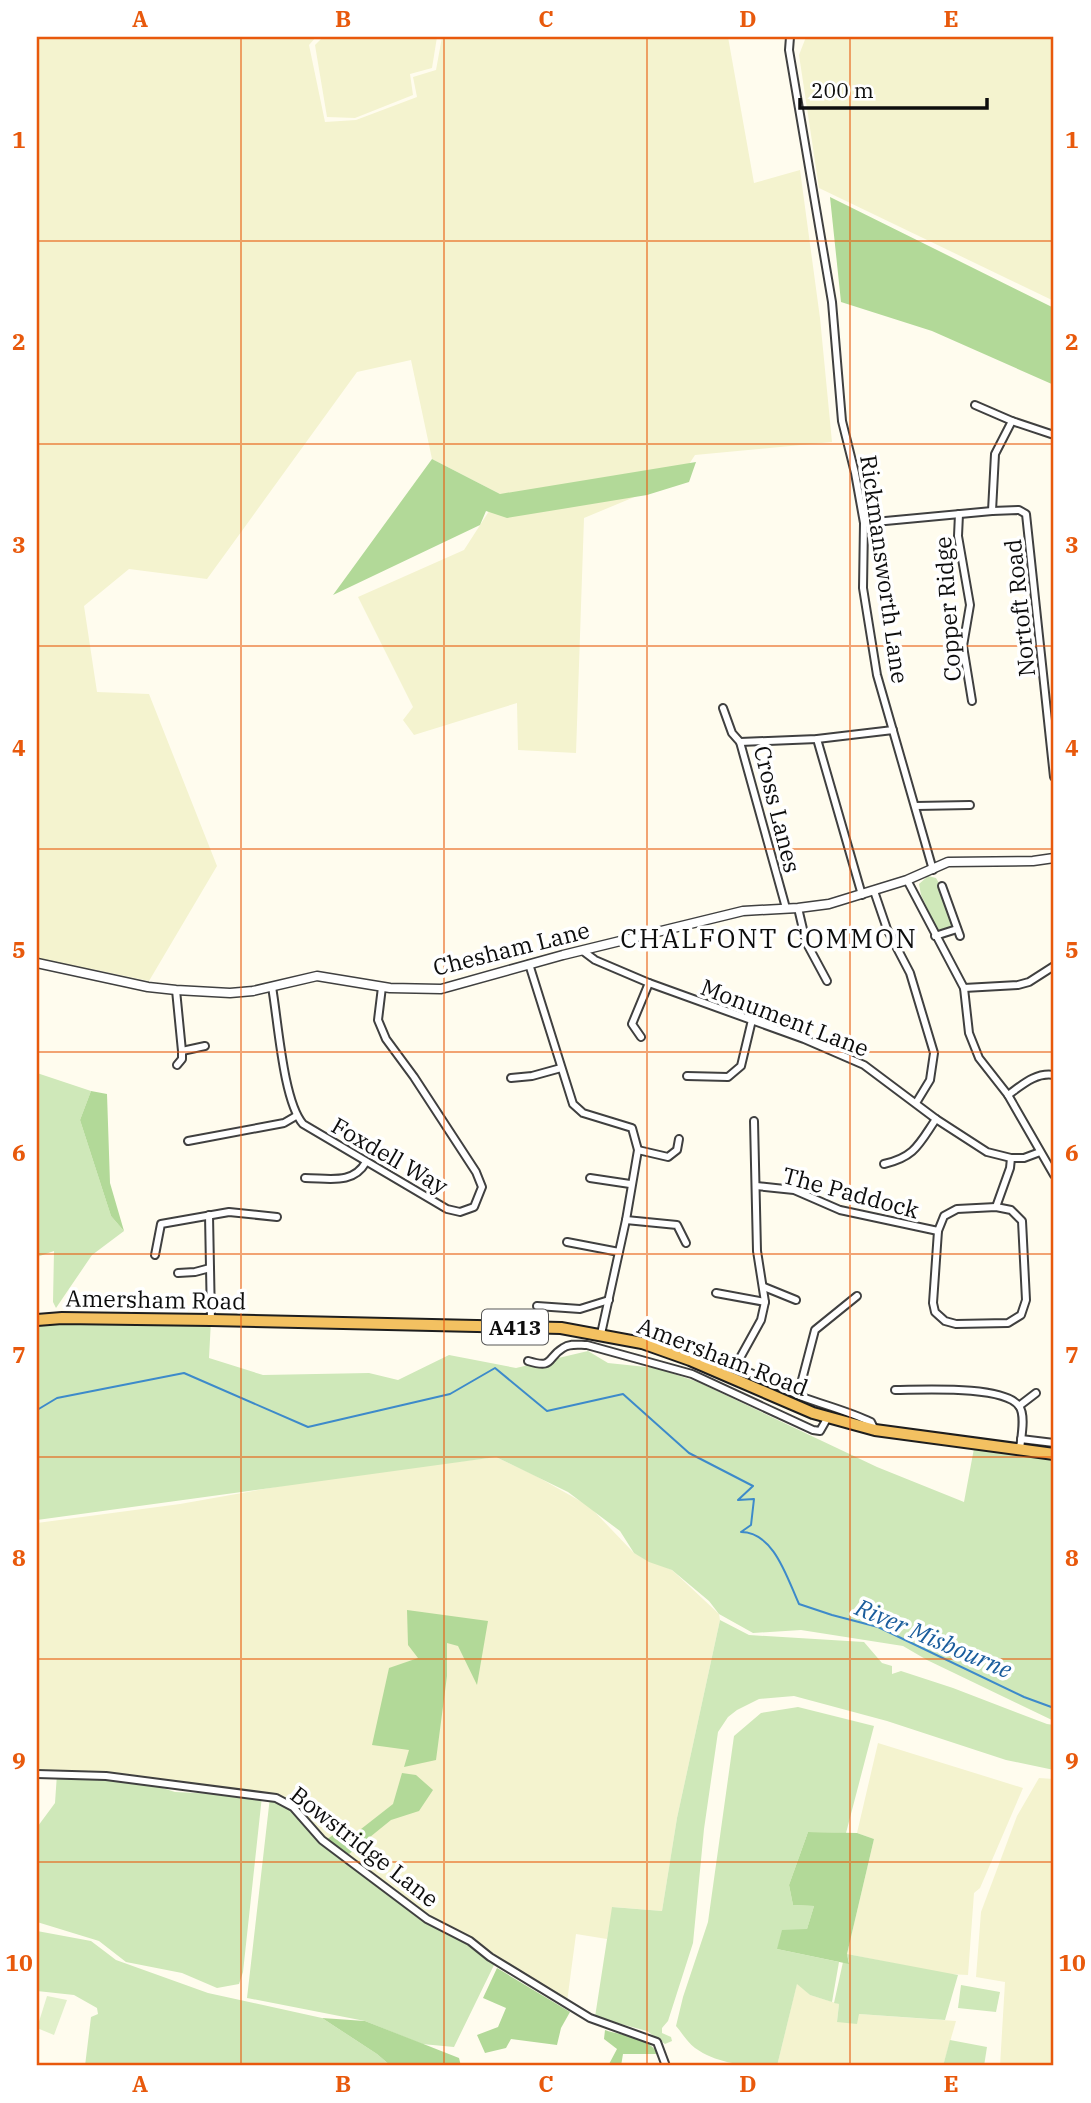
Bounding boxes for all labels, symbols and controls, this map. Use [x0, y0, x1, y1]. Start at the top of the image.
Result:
text: A [132, 3, 148, 33]
text: B [335, 3, 351, 33]
text: C [538, 3, 554, 33]
text: D [739, 3, 757, 33]
text: E [943, 3, 959, 33]
scale bar [800, 66, 988, 110]
text: 200 m [811, 76, 874, 104]
text: 1 [12, 124, 26, 154]
text: 1 [1065, 124, 1079, 154]
text: 2 [12, 326, 26, 356]
text: 2 [1065, 326, 1079, 356]
street label: Rickmansworth Lane [854, 453, 916, 685]
text: 3 [12, 529, 26, 559]
text: 3 [1065, 529, 1079, 559]
street label: Copper Ridge [927, 535, 967, 683]
street label: Nortoft Road [997, 538, 1041, 678]
text: 4 [12, 732, 26, 762]
text: 4 [1065, 732, 1079, 762]
street label: Cross Lanes [748, 742, 808, 876]
street label: Chesham Lane [430, 914, 592, 982]
district label: CHALFONT COMMON [620, 921, 918, 955]
text: 5 [12, 934, 26, 964]
text: 5 [1065, 934, 1079, 964]
street label: Monument Lane [697, 971, 873, 1063]
street label: Foxdell Way [326, 1110, 454, 1201]
text: 6 [12, 1137, 26, 1167]
text: 6 [1065, 1137, 1079, 1167]
street label: The Paddock [779, 1159, 923, 1225]
street label: Amersham Road [66, 1282, 246, 1316]
road number: A413 [482, 1310, 548, 1344]
street label: Amersham Road [633, 1310, 813, 1402]
text: 7 [12, 1339, 26, 1369]
text: 7 [1065, 1339, 1079, 1369]
text: 8 [12, 1542, 26, 1572]
text: 8 [1065, 1542, 1079, 1572]
water label: River Misbourne [850, 1590, 1017, 1686]
text: 9 [12, 1745, 26, 1775]
text: 9 [1065, 1745, 1079, 1775]
street label: Bowstridge Lane [285, 1779, 445, 1913]
text: 10 [5, 1947, 33, 1977]
text: 10 [1058, 1947, 1086, 1977]
text: A [132, 2068, 148, 2098]
text: B [335, 2068, 351, 2098]
text: C [538, 2068, 554, 2098]
text: D [739, 2068, 757, 2098]
text: E [943, 2068, 959, 2098]

